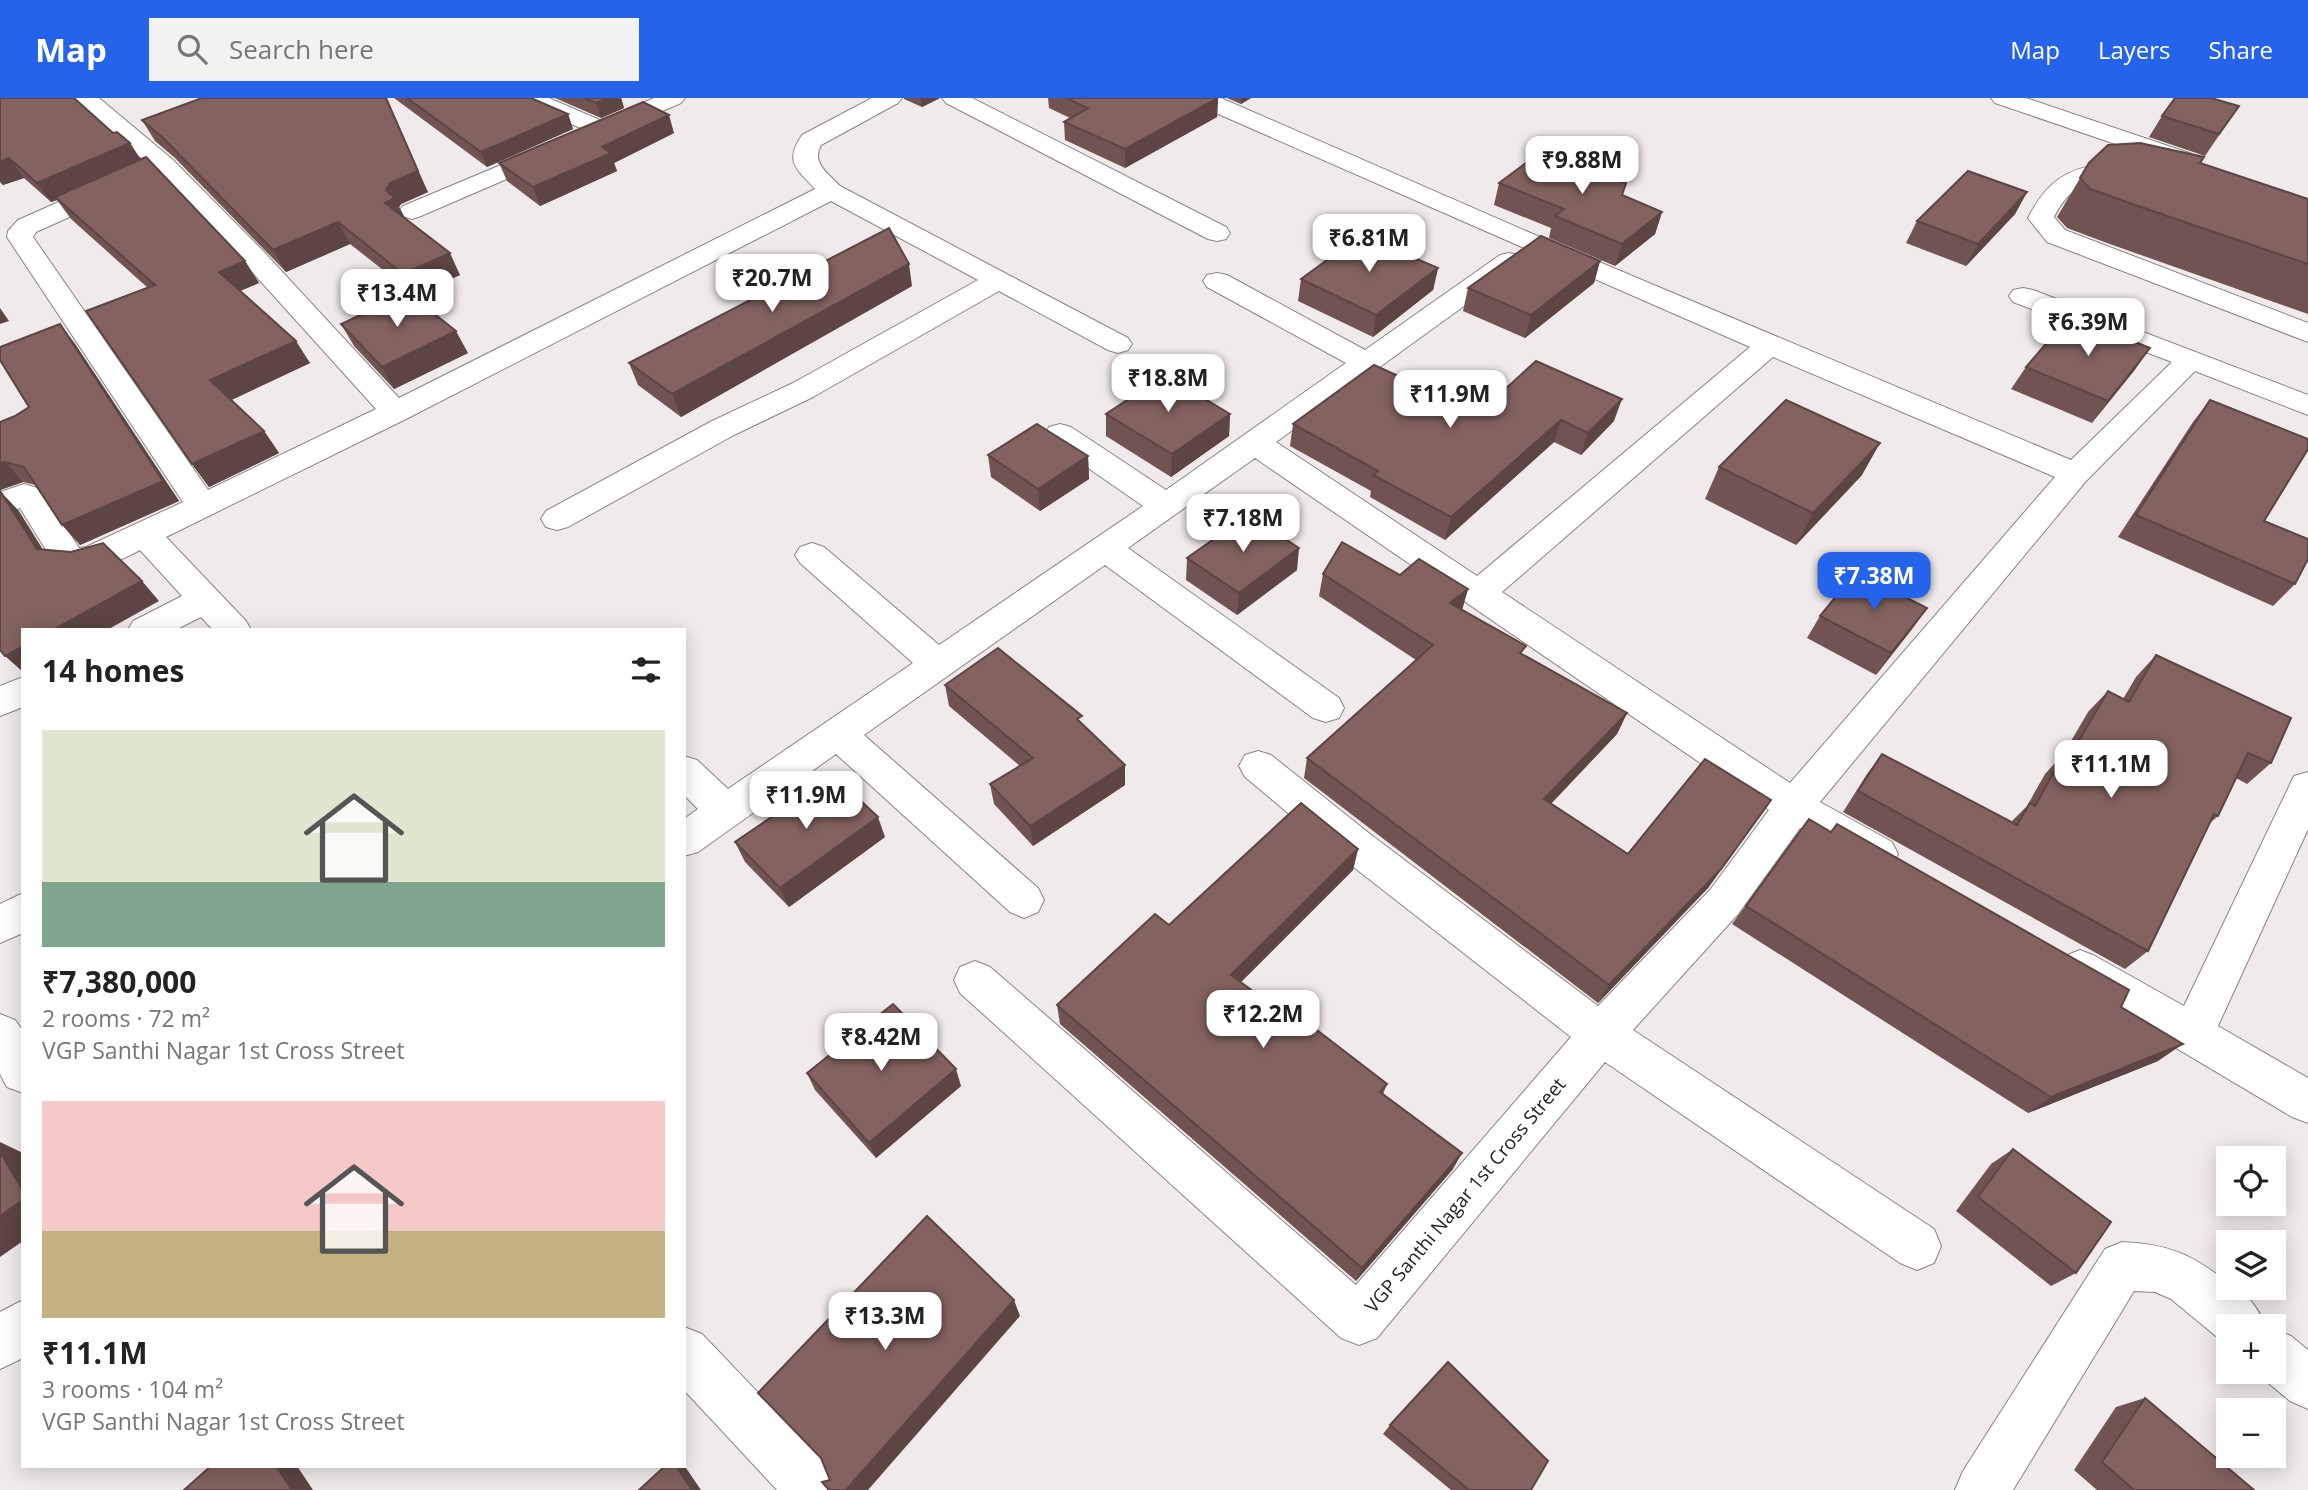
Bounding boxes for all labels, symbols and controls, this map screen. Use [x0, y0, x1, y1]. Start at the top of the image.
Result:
search box [149, 18, 639, 81]
text: Map [35, 27, 107, 72]
icon: search [173, 30, 211, 68]
text: Search here [229, 31, 374, 67]
text: Map [2010, 33, 2060, 66]
text: Layers [2098, 33, 2171, 66]
text: Share [2209, 33, 2273, 66]
pin: ₹9.88M [1525, 136, 1639, 196]
text: ₹9.88M [1542, 143, 1622, 175]
pin: ₹6.81M [1312, 214, 1426, 274]
text: ₹6.81M [1329, 221, 1409, 253]
pin: ₹20.7M [715, 254, 829, 314]
text: ₹20.7M [732, 261, 812, 293]
pin: ₹13.4M [340, 270, 454, 329]
text: ₹13.4M [357, 276, 437, 308]
pin: ₹6.39M [2031, 299, 2145, 358]
text: ₹6.39M [2048, 305, 2128, 337]
pin: ₹18.8M [1111, 354, 1225, 414]
text: ₹18.8M [1128, 361, 1208, 393]
pin: ₹11.9M [1393, 370, 1507, 430]
text: ₹11.9M [1410, 377, 1490, 409]
pin: ₹7.18M [1186, 494, 1300, 554]
text: ₹7.18M [1203, 501, 1283, 533]
pin: ₹7.38M [1817, 552, 1931, 612]
text: ₹7.38M [1834, 559, 1914, 591]
text: 14 homes [42, 650, 185, 691]
icon: filters [627, 651, 665, 689]
pin: ₹11.1M [2054, 740, 2168, 800]
text: ₹11.1M [2071, 747, 2151, 779]
pin: ₹11.9M [749, 772, 863, 831]
icon: home [291, 775, 417, 901]
text: ₹11.9M [766, 778, 846, 810]
text: ₹7,380,000 [42, 961, 196, 1002]
pin: ₹12.2M [1206, 990, 1320, 1050]
text: ₹12.2M [1223, 997, 1303, 1029]
text: 2 rooms · 72 m² [42, 1002, 210, 1034]
pin: ₹8.42M [824, 1014, 938, 1073]
text: ₹8.42M [841, 1020, 921, 1052]
text: VGP Santhi Nagar 1st Cross Street [42, 1034, 405, 1066]
street label: VGP Santhi Nagar 1st Cross Street [1359, 1072, 1571, 1318]
icon: home [291, 1146, 417, 1272]
map controls [2216, 1146, 2286, 1468]
button: locate [2216, 1146, 2286, 1216]
button: layers [2216, 1230, 2286, 1300]
pin: ₹13.3M [828, 1292, 942, 1352]
text: ₹13.3M [845, 1299, 925, 1331]
button: + [2216, 1314, 2286, 1384]
text: ₹11.1M [42, 1332, 147, 1373]
text: 3 rooms · 104 m² [42, 1373, 223, 1405]
button: − [2216, 1398, 2286, 1468]
text: VGP Santhi Nagar 1st Cross Street [42, 1405, 405, 1437]

